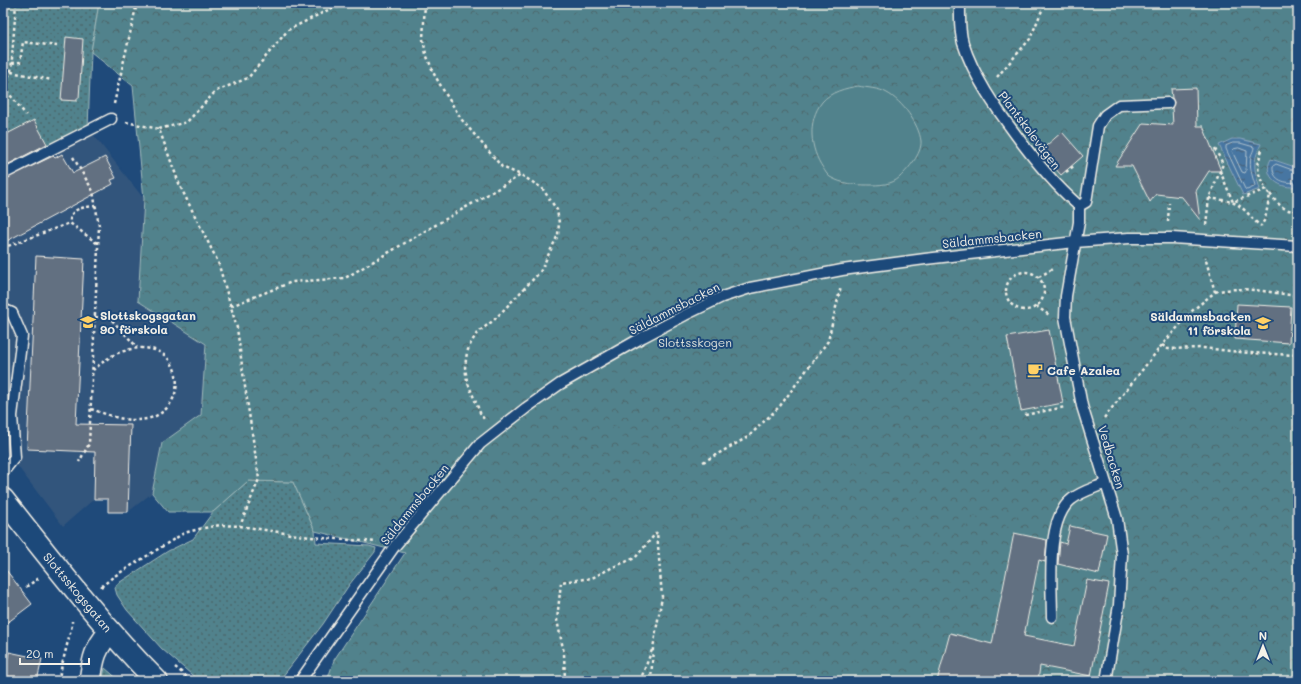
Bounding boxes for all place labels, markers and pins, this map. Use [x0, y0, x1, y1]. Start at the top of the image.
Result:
place label: Slottskogsgatan 90 förskola [100, 307, 196, 337]
place label: Säldammsbacken 11 förskola [1150, 308, 1251, 338]
school or university icon: Slottskogsgatan 90 förskola [79, 313, 97, 331]
school or university icon: Säldammsbacken 11 förskola [1254, 314, 1272, 332]
cafe icon: Cafe Azalea [1026, 361, 1044, 379]
place label: Cafe Azalea [1047, 362, 1120, 378]

